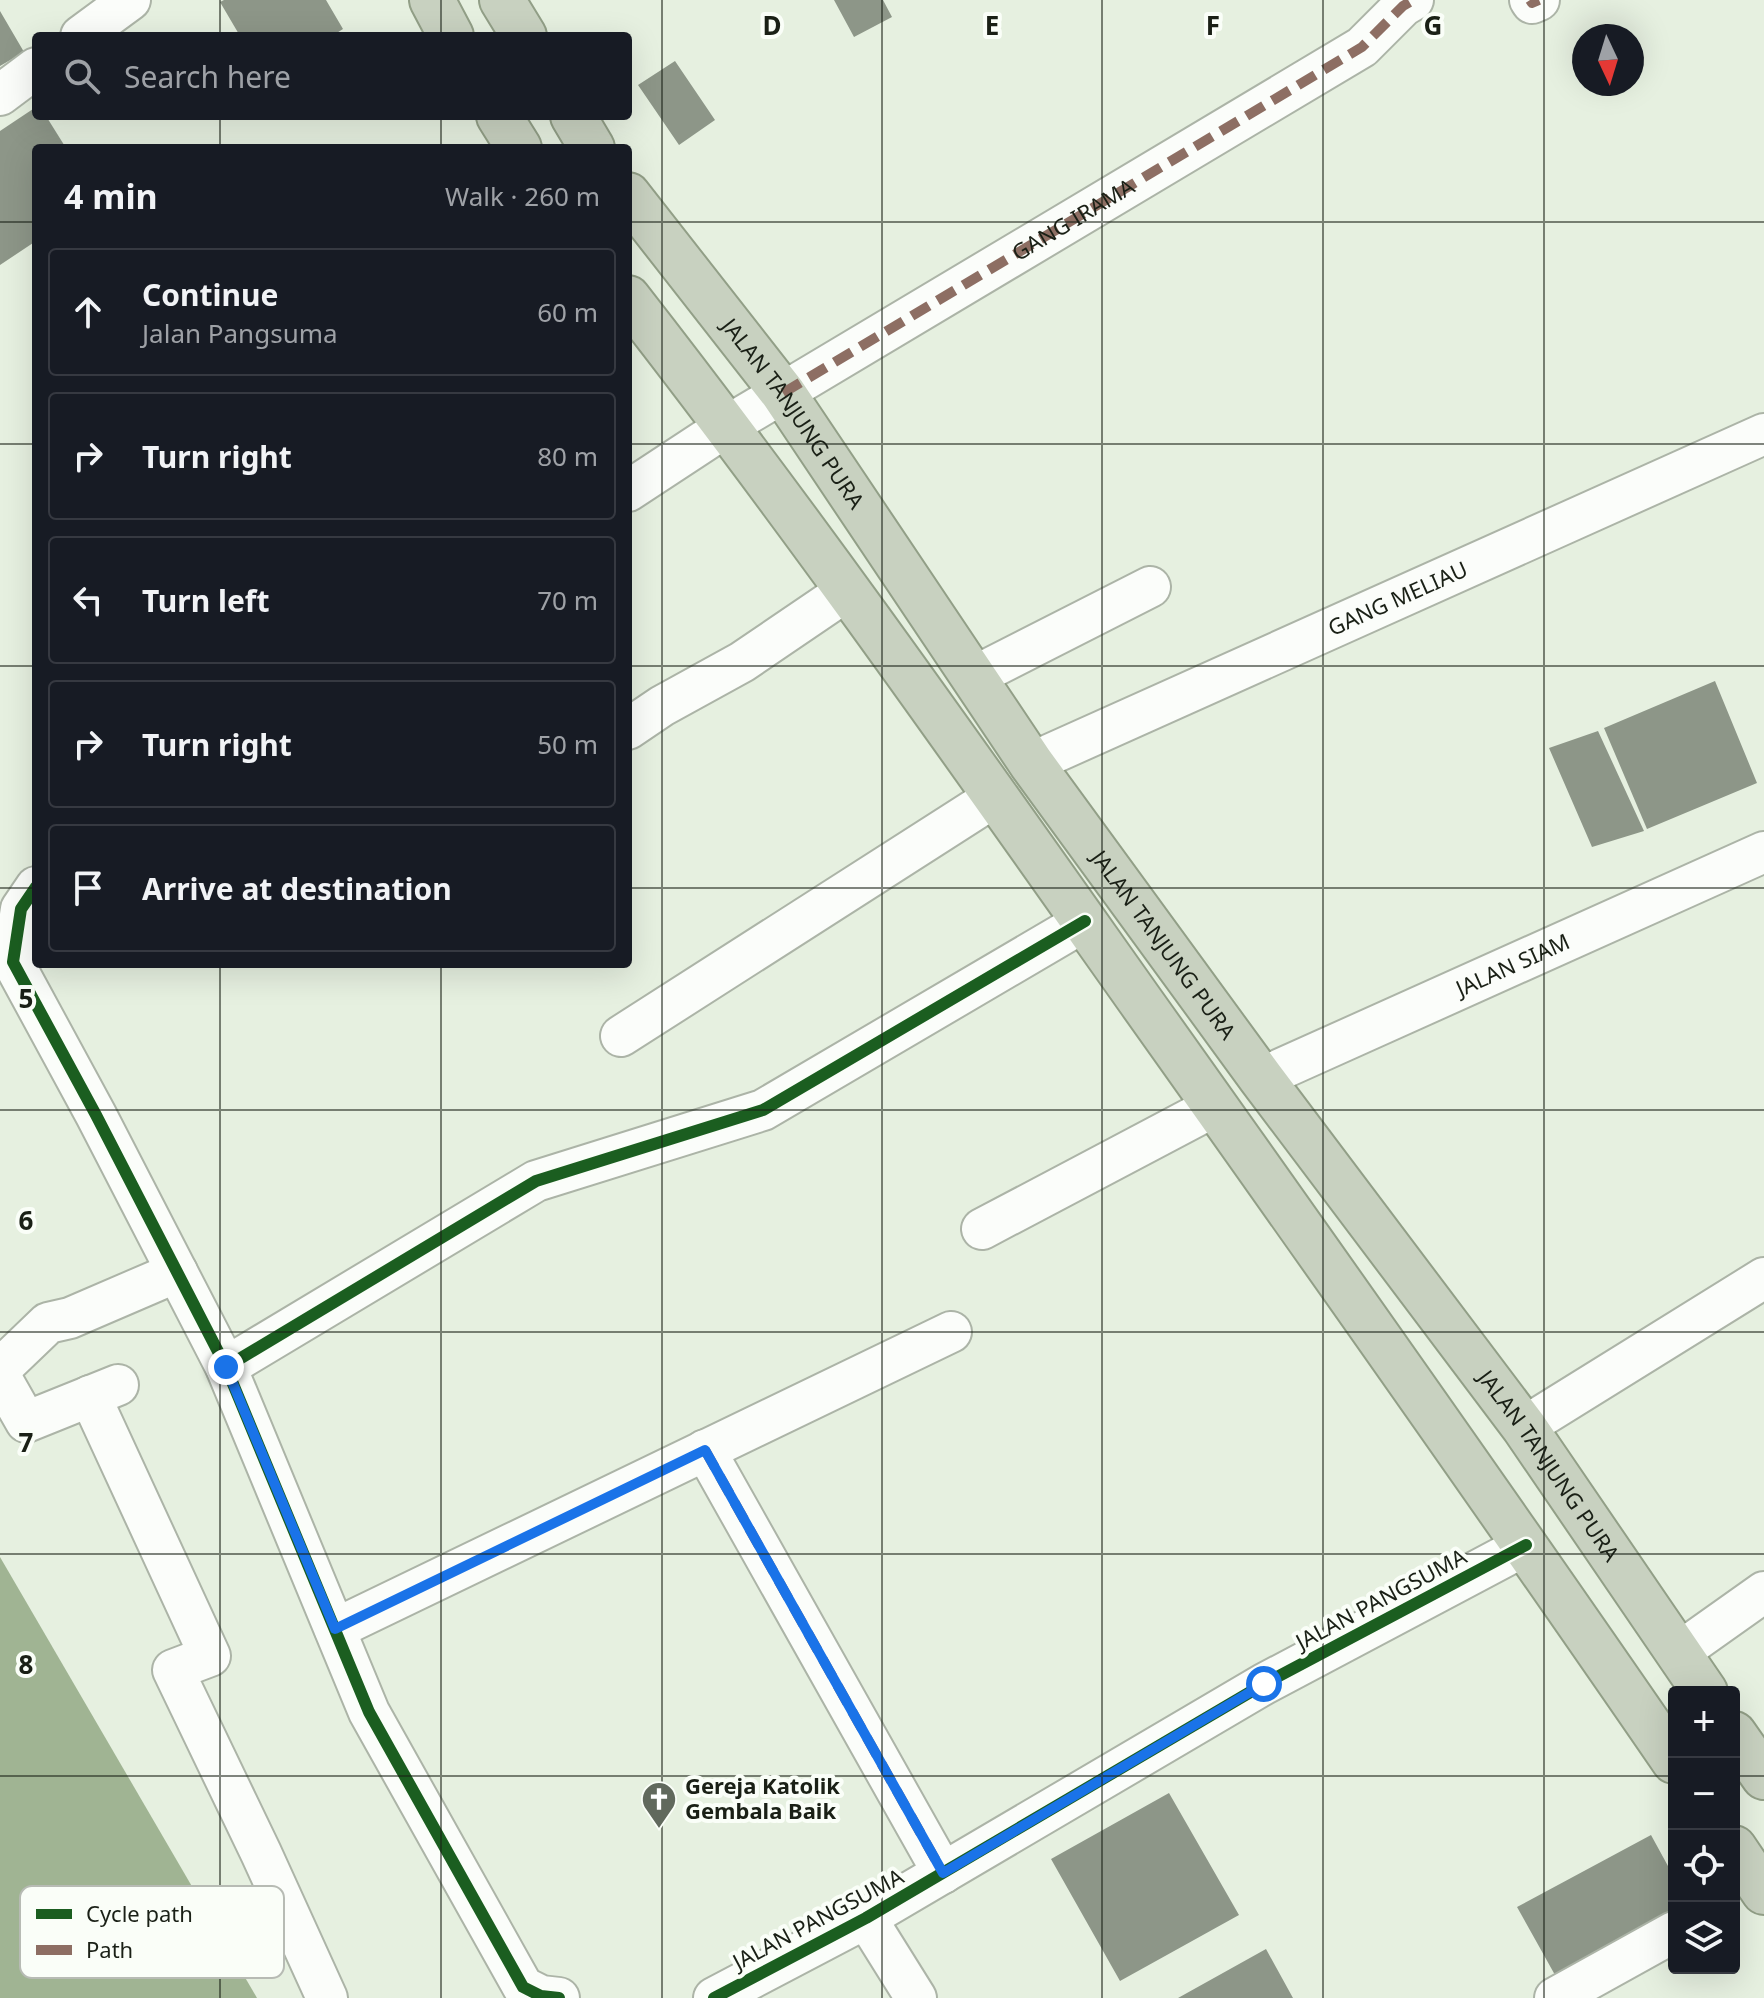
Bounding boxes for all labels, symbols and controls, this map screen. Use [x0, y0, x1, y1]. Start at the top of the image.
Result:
text: D [762, 7, 782, 43]
text: E [985, 7, 999, 43]
text: F [1206, 7, 1220, 43]
text: G [1424, 7, 1442, 43]
north arrow [1572, 24, 1644, 96]
search box [32, 32, 632, 120]
icon: search [60, 54, 104, 98]
text: Search here [124, 56, 291, 97]
street label: GANG IRAMA [1006, 170, 1140, 267]
text: 4 min [64, 173, 158, 219]
text: Walk · 260 m [445, 178, 600, 214]
text: Continue [142, 274, 278, 315]
icon: ahead [66, 290, 110, 334]
text: 60 m [537, 294, 598, 330]
street label: JALAN TANJUNG PURA [715, 310, 873, 515]
text: Jalan Pangsuma [142, 315, 338, 351]
icon: right [66, 434, 110, 478]
text: Turn right [142, 436, 292, 477]
text: 80 m [537, 438, 598, 474]
street label: GANG MELIAU [1323, 553, 1472, 642]
icon: left [66, 578, 110, 622]
text: Turn left [142, 580, 270, 621]
text: 70 m [537, 582, 598, 618]
icon: right [66, 722, 110, 766]
text: Turn right [142, 724, 292, 765]
text: 50 m [537, 726, 598, 762]
street label: JALAN TANJUNG PURA [1084, 842, 1244, 1046]
icon: arrive [66, 866, 110, 910]
text: Arrive at destination [142, 868, 452, 909]
street label: JALAN SIAM [1449, 925, 1574, 1003]
text: 5 [19, 980, 33, 1016]
text: 6 [19, 1202, 34, 1238]
route end [208, 1349, 244, 1385]
street label: JALAN TANJUNG PURA [1471, 1362, 1628, 1568]
text: 7 [19, 1424, 34, 1460]
street label: JALAN PANGSUMA [1288, 1540, 1472, 1657]
text: 8 [19, 1646, 33, 1682]
route start [1246, 1666, 1282, 1702]
map controls [1668, 1686, 1740, 1974]
button: + [1668, 1686, 1740, 1758]
button: − [1668, 1758, 1740, 1830]
place label: Gereja Katolik Gembala Baik [685, 1770, 840, 1825]
church icon: Gereja Katolik Gembala Baik [640, 1780, 678, 1830]
button: locate [1668, 1830, 1740, 1902]
street label: JALAN PANGSUMA [725, 1860, 909, 1977]
legend [20, 1886, 284, 1978]
text: Cycle path [86, 1898, 193, 1928]
button: layers [1668, 1902, 1740, 1974]
text: Path [86, 1934, 133, 1964]

